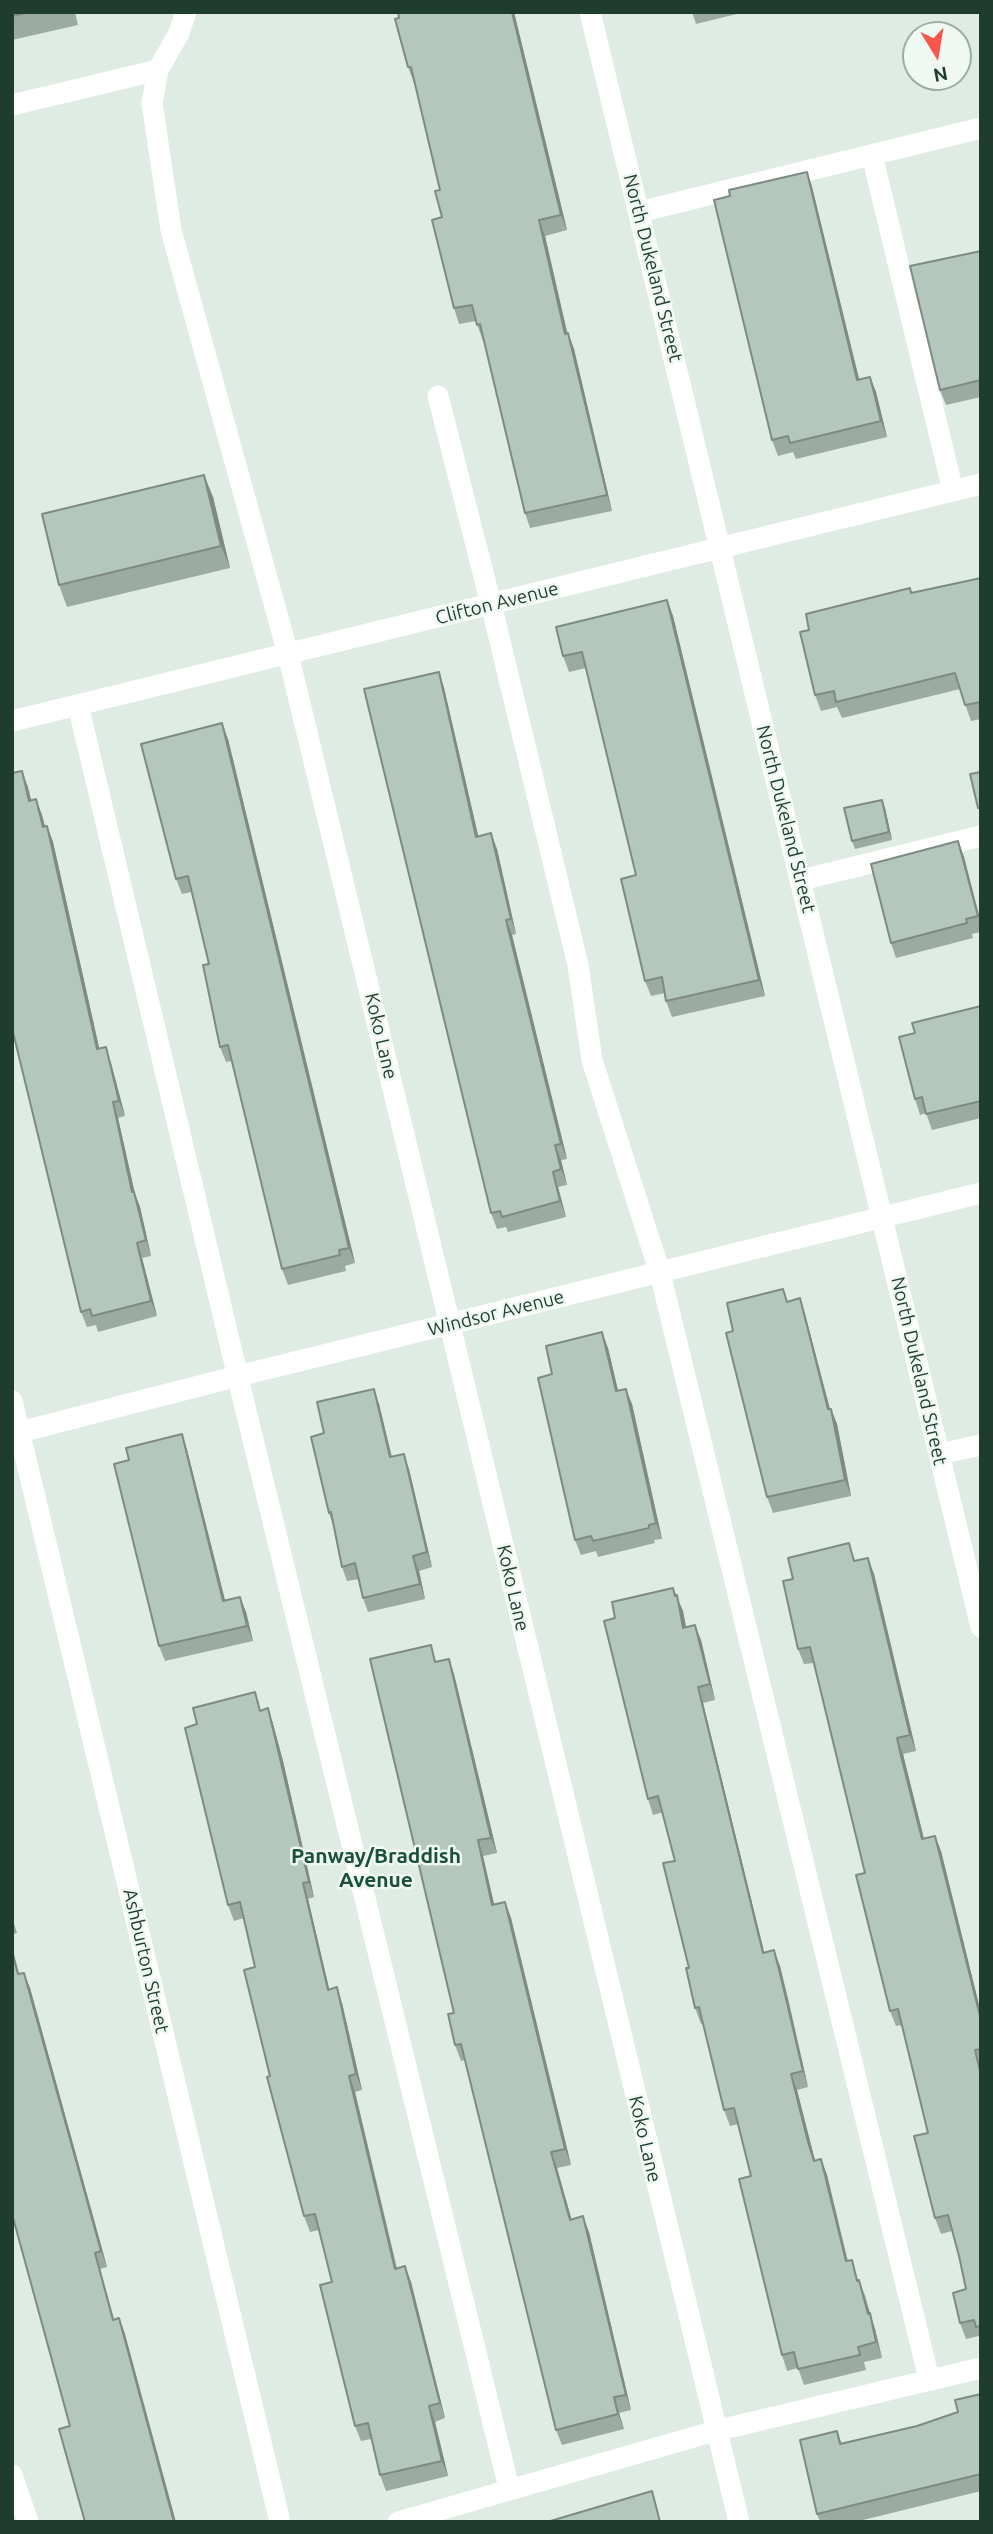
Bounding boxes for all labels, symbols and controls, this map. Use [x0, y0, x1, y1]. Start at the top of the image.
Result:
north arrow [902, 21, 972, 91]
text: N [932, 62, 950, 87]
street label: North Dukeland Street [619, 172, 687, 364]
street label: Clifton Avenue [433, 577, 561, 629]
street label: North Dukeland Street [752, 723, 820, 915]
street label: Koko Lane [360, 991, 402, 1081]
street label: North Dukeland Street [886, 1275, 952, 1467]
street label: Windsor Avenue [426, 1285, 566, 1341]
street label: Koko Lane [492, 1543, 534, 1633]
district label: Panway/Braddish Avenue [291, 1843, 461, 1893]
street label: Ashburton Street [118, 1887, 174, 2035]
street label: Koko Lane [624, 2094, 666, 2184]

